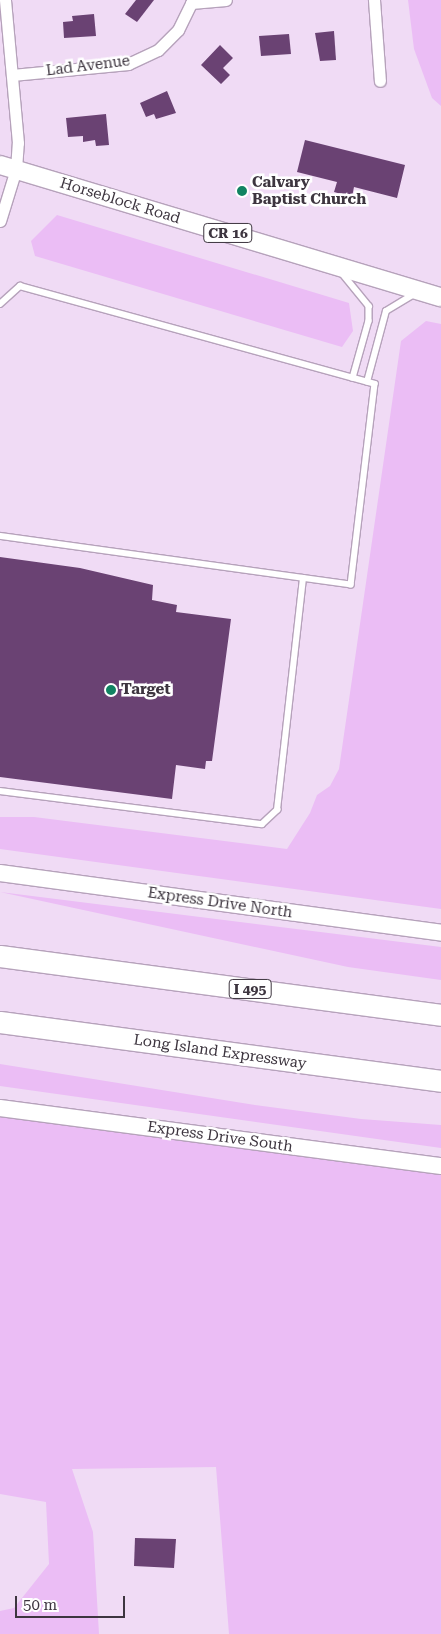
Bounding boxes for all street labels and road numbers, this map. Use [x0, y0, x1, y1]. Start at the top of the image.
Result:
street label: Lad Avenue [45, 52, 131, 80]
street label: Horseblock Road [58, 174, 182, 228]
road number: CR 16 [203, 222, 253, 244]
street label: Express Drive North [146, 884, 294, 922]
road number: I 495 [228, 978, 272, 1001]
street label: Long Island Expressway [132, 1031, 308, 1073]
street label: Express Drive South [146, 1118, 294, 1156]

